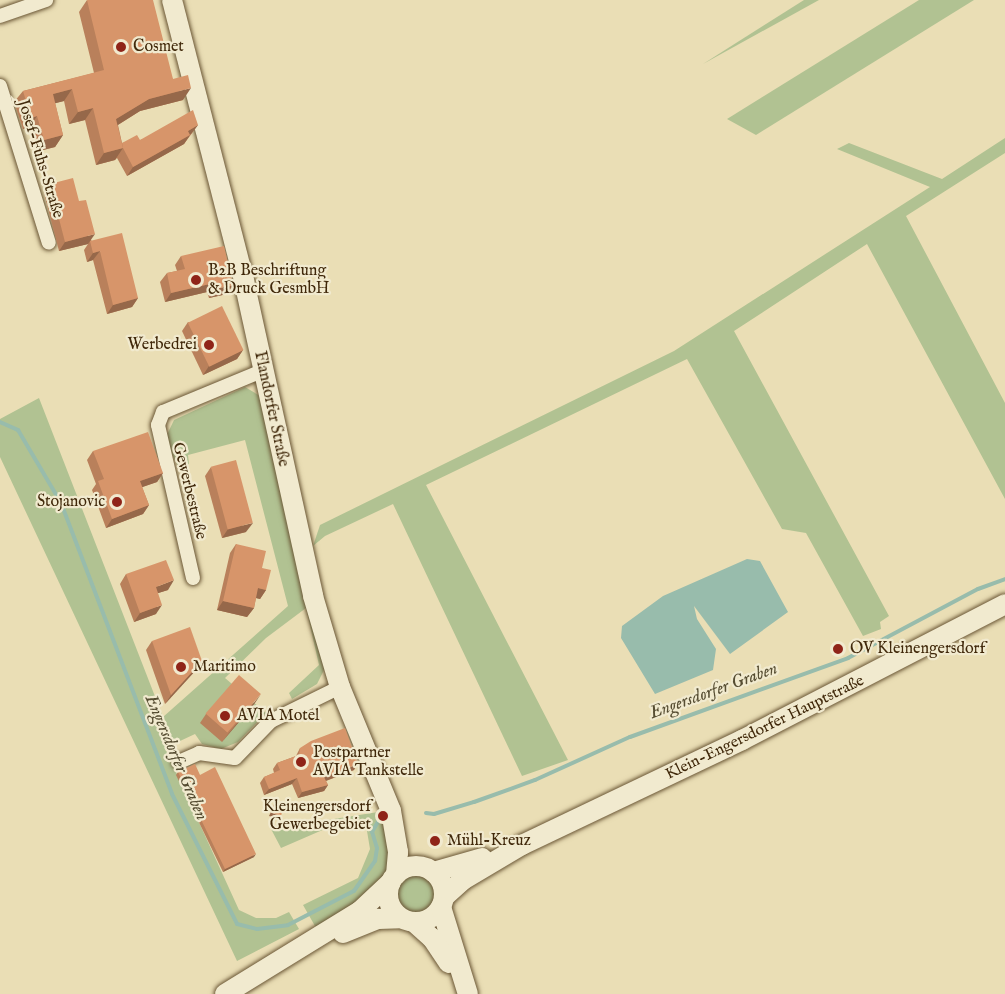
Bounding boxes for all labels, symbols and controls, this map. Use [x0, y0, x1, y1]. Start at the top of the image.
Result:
place label: Cosmet [133, 37, 184, 57]
marker: Cosmet [114, 40, 128, 54]
street label: Josef-Fuhs-Straße [13, 97, 67, 221]
place label: B2B Beschriftung & Druck GesmbH [208, 261, 329, 299]
marker: B2B Beschriftung & Druck GesmbH [189, 273, 203, 287]
place label: Werbedrei [127, 335, 197, 355]
marker: Werbedrei [202, 338, 216, 352]
street label: Flandorfer Straße [249, 350, 293, 468]
street label: Gewerbestraße [168, 441, 210, 541]
place label: Stojanovic [37, 492, 105, 512]
marker: Stojanovic [110, 495, 124, 509]
place label: OV Kleinengersdorf [850, 639, 985, 659]
marker: OV Kleinengersdorf [831, 642, 845, 656]
place label: Maritimo [193, 657, 256, 677]
water label: Engersdorfer Graben [647, 659, 781, 725]
marker: Maritimo [174, 660, 188, 674]
street label: Klein-Engersdorfer Hauptstraße [663, 671, 867, 785]
water label: Engersdorfer Graben [139, 692, 211, 824]
place label: AVIA Motel [237, 706, 319, 726]
marker: AVIA Motel [218, 709, 232, 723]
place label: Postpartner AVIA Tankstelle [313, 743, 424, 781]
marker: Postpartner AVIA Tankstelle [294, 755, 308, 769]
place label: Kleinengersdorf Gewerbegebiet [263, 797, 371, 835]
marker: Kleinengersdorf Gewerbegebiet [376, 809, 390, 823]
place label: Mühl-Kreuz [447, 831, 531, 851]
marker: Mühl-Kreuz [428, 834, 442, 848]

